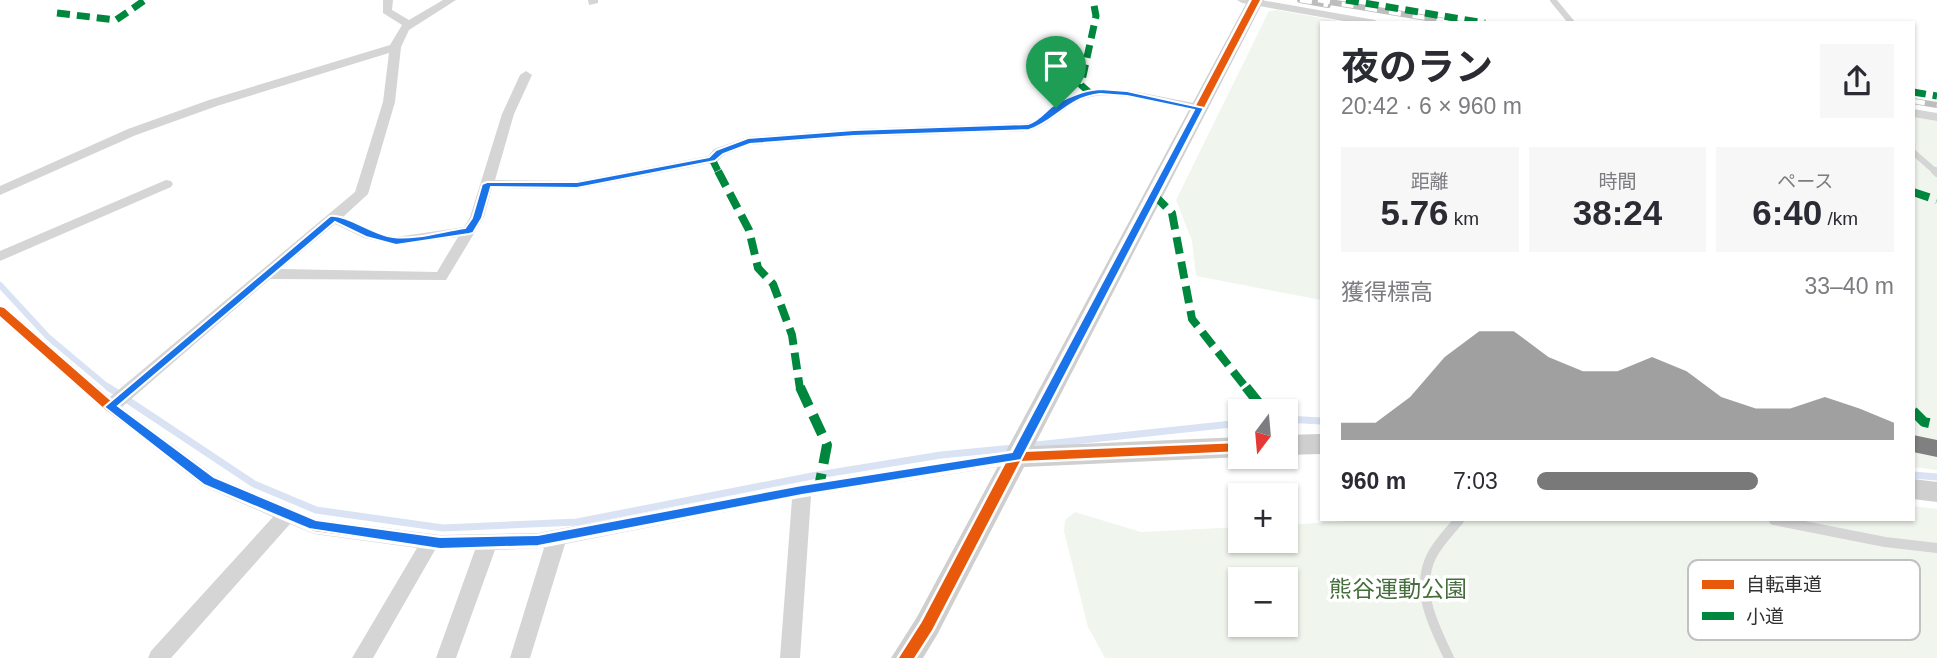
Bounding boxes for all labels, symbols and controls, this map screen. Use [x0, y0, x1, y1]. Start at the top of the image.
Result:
pin [1026, 36, 1086, 108]
button: share [1820, 44, 1894, 118]
text: 夜のラン [1341, 46, 1493, 88]
icon: arrive [1037, 47, 1075, 85]
text: 20:42 · 6 × 960 m [1341, 93, 1522, 119]
text: 距離 [1411, 171, 1449, 192]
text: 時間 [1598, 171, 1637, 192]
text: ペース [1777, 171, 1833, 192]
text: 5.76 [1380, 193, 1449, 232]
text: 38:24 [1573, 193, 1662, 232]
text: 6:40 [1752, 193, 1822, 232]
text: km [1449, 208, 1479, 229]
text: /km [1822, 208, 1858, 229]
text: 33–40 m [1804, 273, 1894, 299]
text: 獲得標高 [1341, 279, 1433, 305]
north arrow [1228, 399, 1298, 469]
map controls [1228, 399, 1298, 637]
text: 960 m [1341, 468, 1406, 494]
text: 7:03 [1453, 468, 1498, 494]
button: + [1228, 483, 1298, 553]
legend [1688, 560, 1920, 640]
button: − [1228, 567, 1298, 637]
text: 自転車道 [1746, 574, 1822, 595]
park label: 熊谷運動公園 [1329, 576, 1467, 602]
text: 小道 [1746, 606, 1784, 627]

